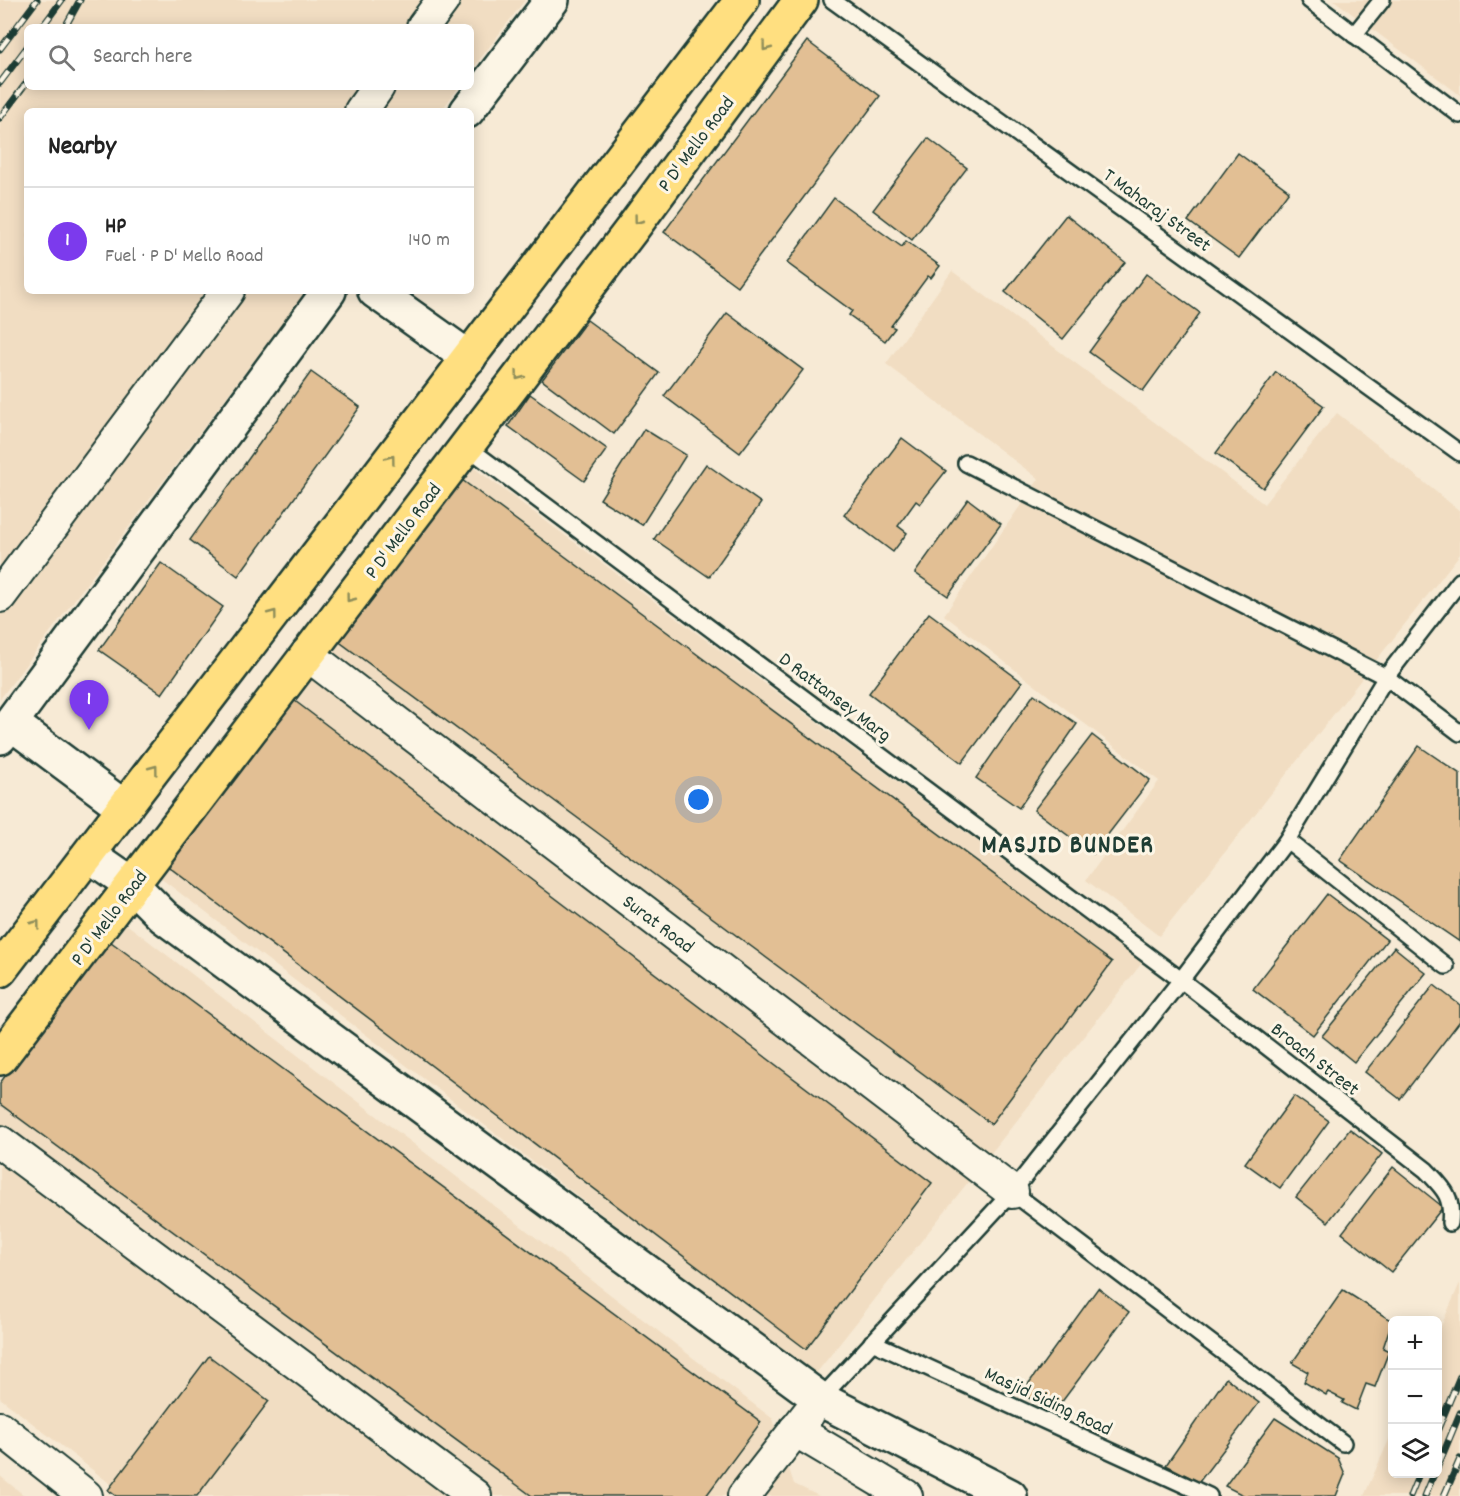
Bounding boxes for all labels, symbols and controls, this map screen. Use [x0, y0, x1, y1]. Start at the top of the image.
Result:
search box [24, 24, 474, 90]
one-way arrow [762, 40, 773, 51]
icon: search [45, 41, 78, 74]
text: Search here [93, 42, 192, 73]
street label: P D' Mello Road [652, 91, 743, 199]
text: Nearby [48, 129, 116, 166]
street label: T Maharaj Street [1096, 163, 1216, 260]
text: HP [105, 212, 126, 243]
one-way arrow [634, 214, 645, 225]
text: 1 [65, 227, 70, 255]
text: 140 m [408, 227, 450, 255]
text: Fuel · P D' Mello Road [105, 243, 263, 271]
one-way arrow [516, 369, 527, 380]
one-way arrow [384, 455, 395, 466]
street label: P D' Mello Road [359, 478, 450, 586]
one-way arrow [347, 591, 358, 602]
one-way arrow [265, 610, 276, 621]
street label: D Rattansey Marg [772, 647, 896, 750]
pin: 1 [70, 680, 109, 730]
one-way arrow [147, 765, 158, 776]
your location [684, 785, 713, 814]
district label: MASJID BUNDER [982, 828, 1154, 865]
street label: P D' Mello Road [65, 865, 156, 973]
street label: Surat Road [615, 889, 699, 962]
one-way arrow [28, 920, 39, 931]
street label: Broach Street [1264, 1017, 1364, 1104]
map controls [1388, 1316, 1442, 1478]
button: + [1388, 1316, 1442, 1370]
street label: Masjid Siding Road [979, 1361, 1116, 1445]
button: − [1388, 1370, 1442, 1424]
button: layers [1388, 1424, 1442, 1478]

